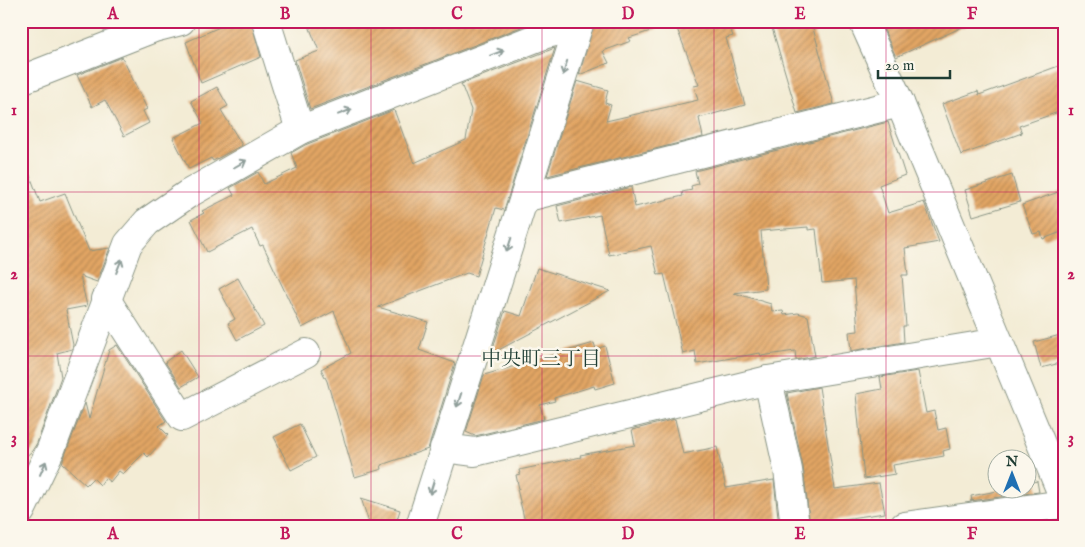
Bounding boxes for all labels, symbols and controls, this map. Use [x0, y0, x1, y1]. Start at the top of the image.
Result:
text: A [107, 5, 120, 25]
text: B [280, 5, 291, 25]
text: C [451, 5, 463, 25]
text: D [622, 5, 635, 25]
text: E [794, 5, 806, 25]
text: F [967, 5, 978, 25]
one-way arrow [489, 48, 504, 57]
scale bar [878, 48, 950, 80]
text: 20 m [885, 56, 915, 75]
one-way arrow [560, 59, 569, 75]
text: 1 [11, 101, 17, 121]
text: 1 [1068, 101, 1074, 121]
one-way arrow [337, 107, 353, 116]
one-way arrow [232, 159, 246, 169]
one-way arrow [504, 237, 513, 252]
one-way arrow [115, 259, 124, 275]
text: 2 [10, 265, 18, 285]
text: 2 [1067, 265, 1075, 285]
district label: 中央町三丁目 [481, 347, 601, 372]
one-way arrow [454, 391, 464, 407]
text: 3 [11, 429, 17, 449]
text: 3 [1068, 429, 1074, 449]
north arrow [988, 450, 1038, 500]
text: N [1005, 453, 1018, 471]
one-way arrow [39, 461, 49, 476]
one-way arrow [427, 478, 437, 494]
text: A [107, 525, 120, 545]
text: B [280, 525, 291, 545]
text: C [451, 525, 463, 545]
text: D [622, 525, 635, 545]
text: E [794, 525, 806, 545]
text: F [967, 525, 978, 545]

